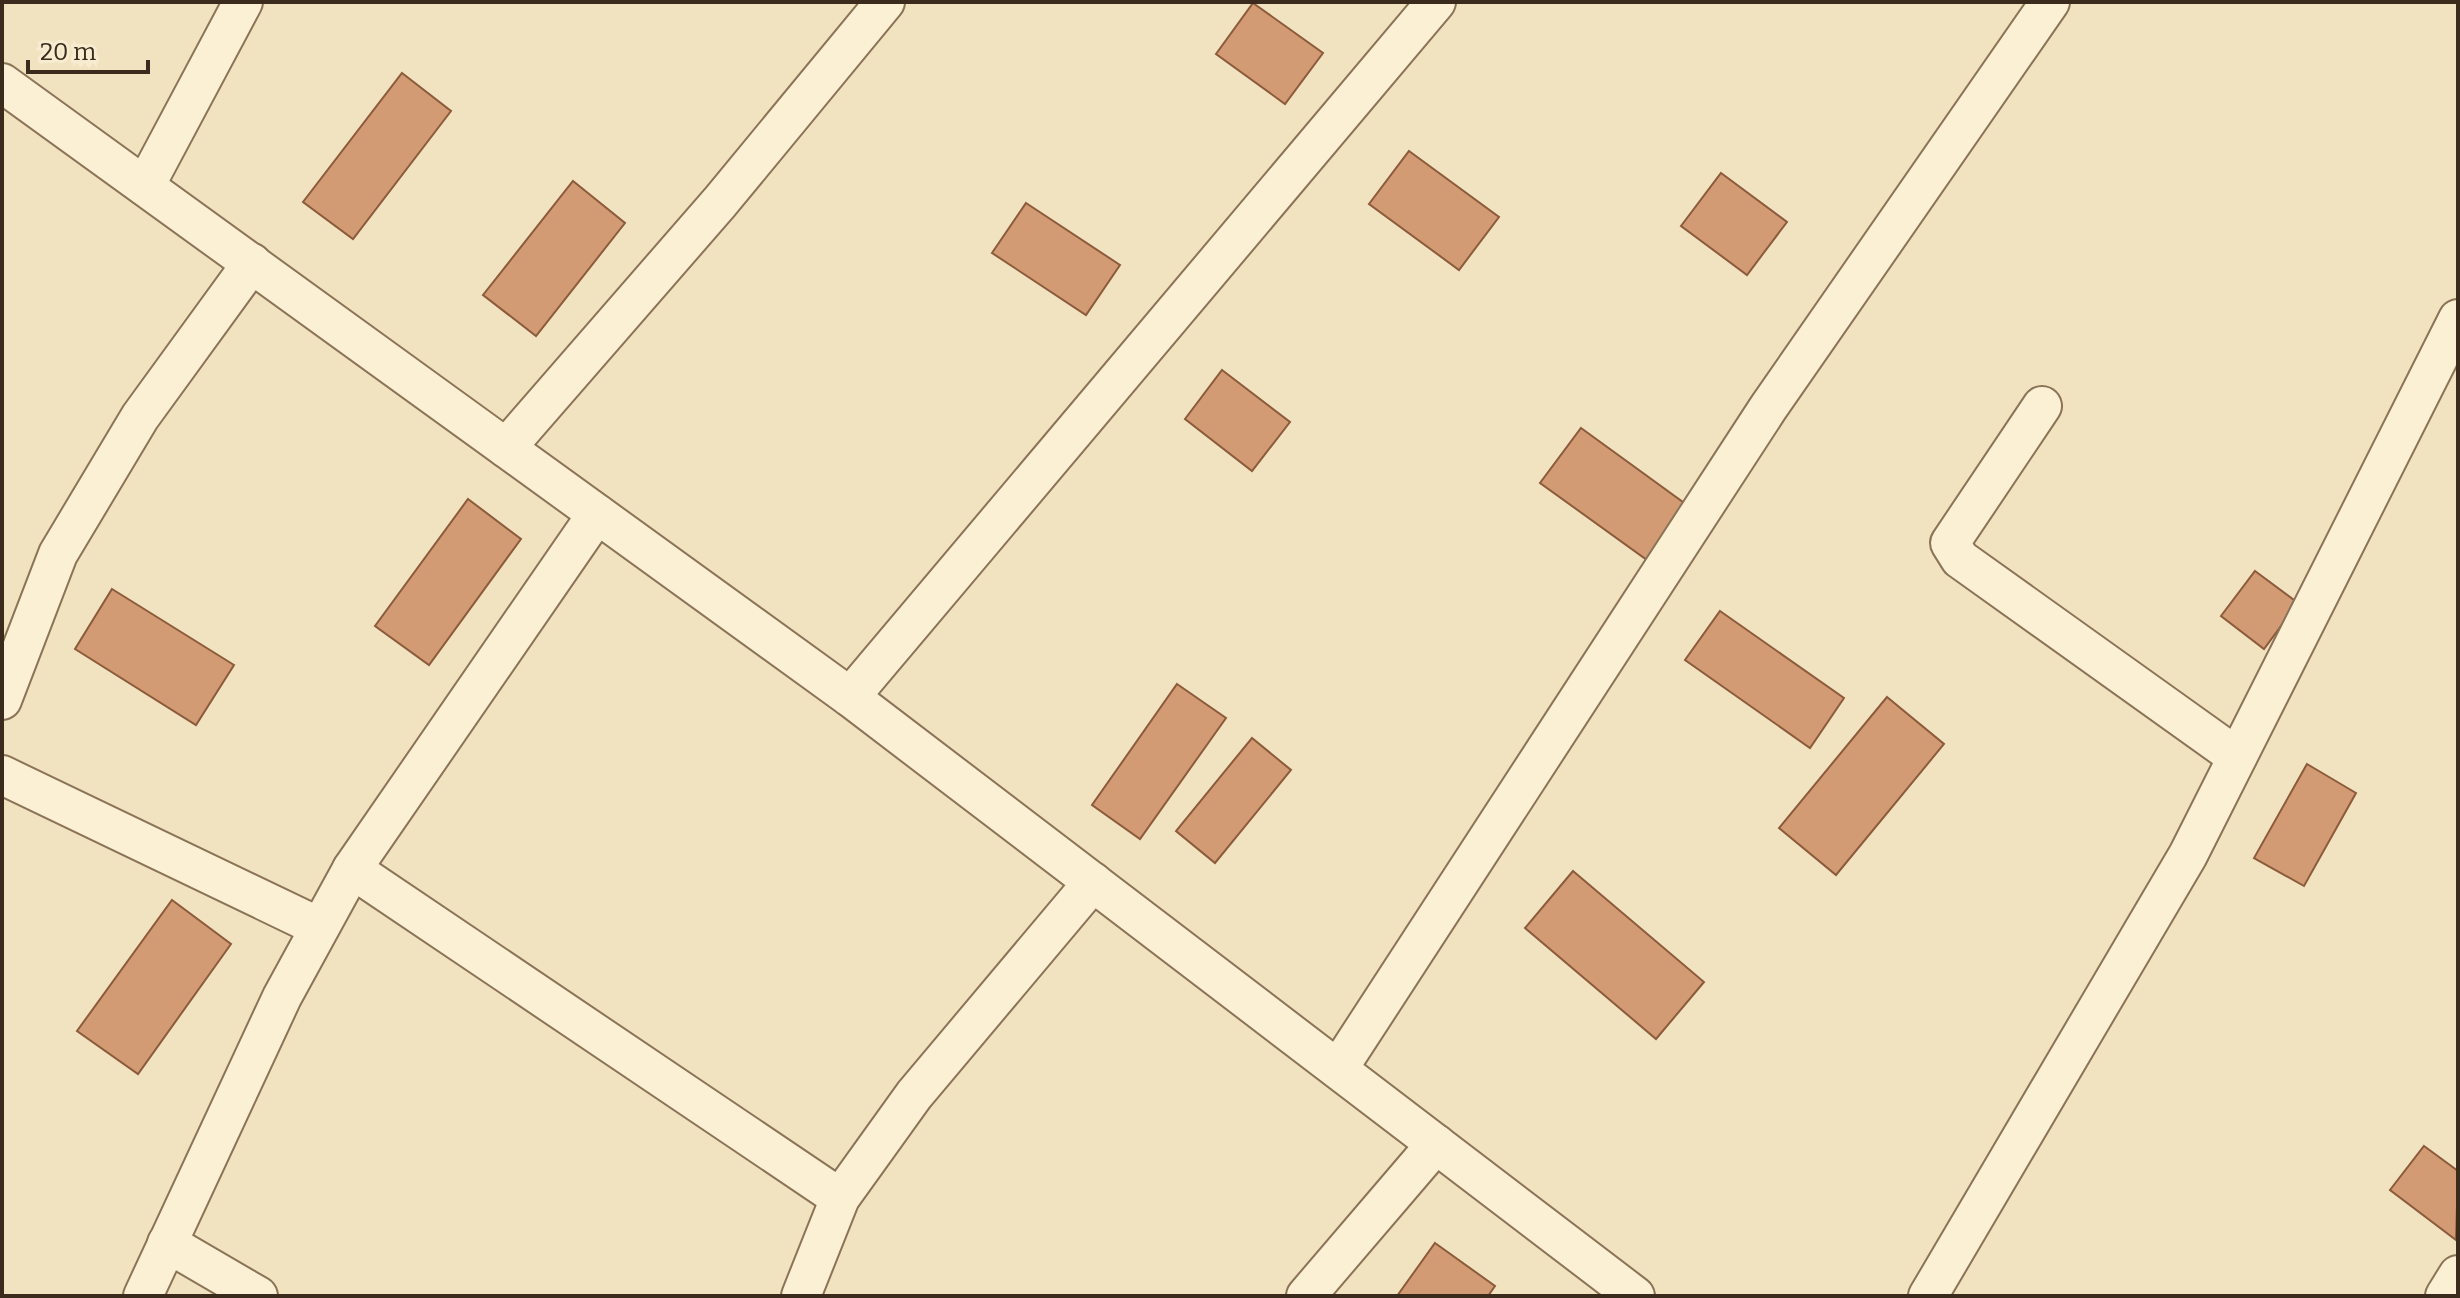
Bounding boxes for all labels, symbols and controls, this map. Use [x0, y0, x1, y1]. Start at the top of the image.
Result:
scale bar [28, 24, 148, 74]
text: 20 m [40, 38, 96, 66]

